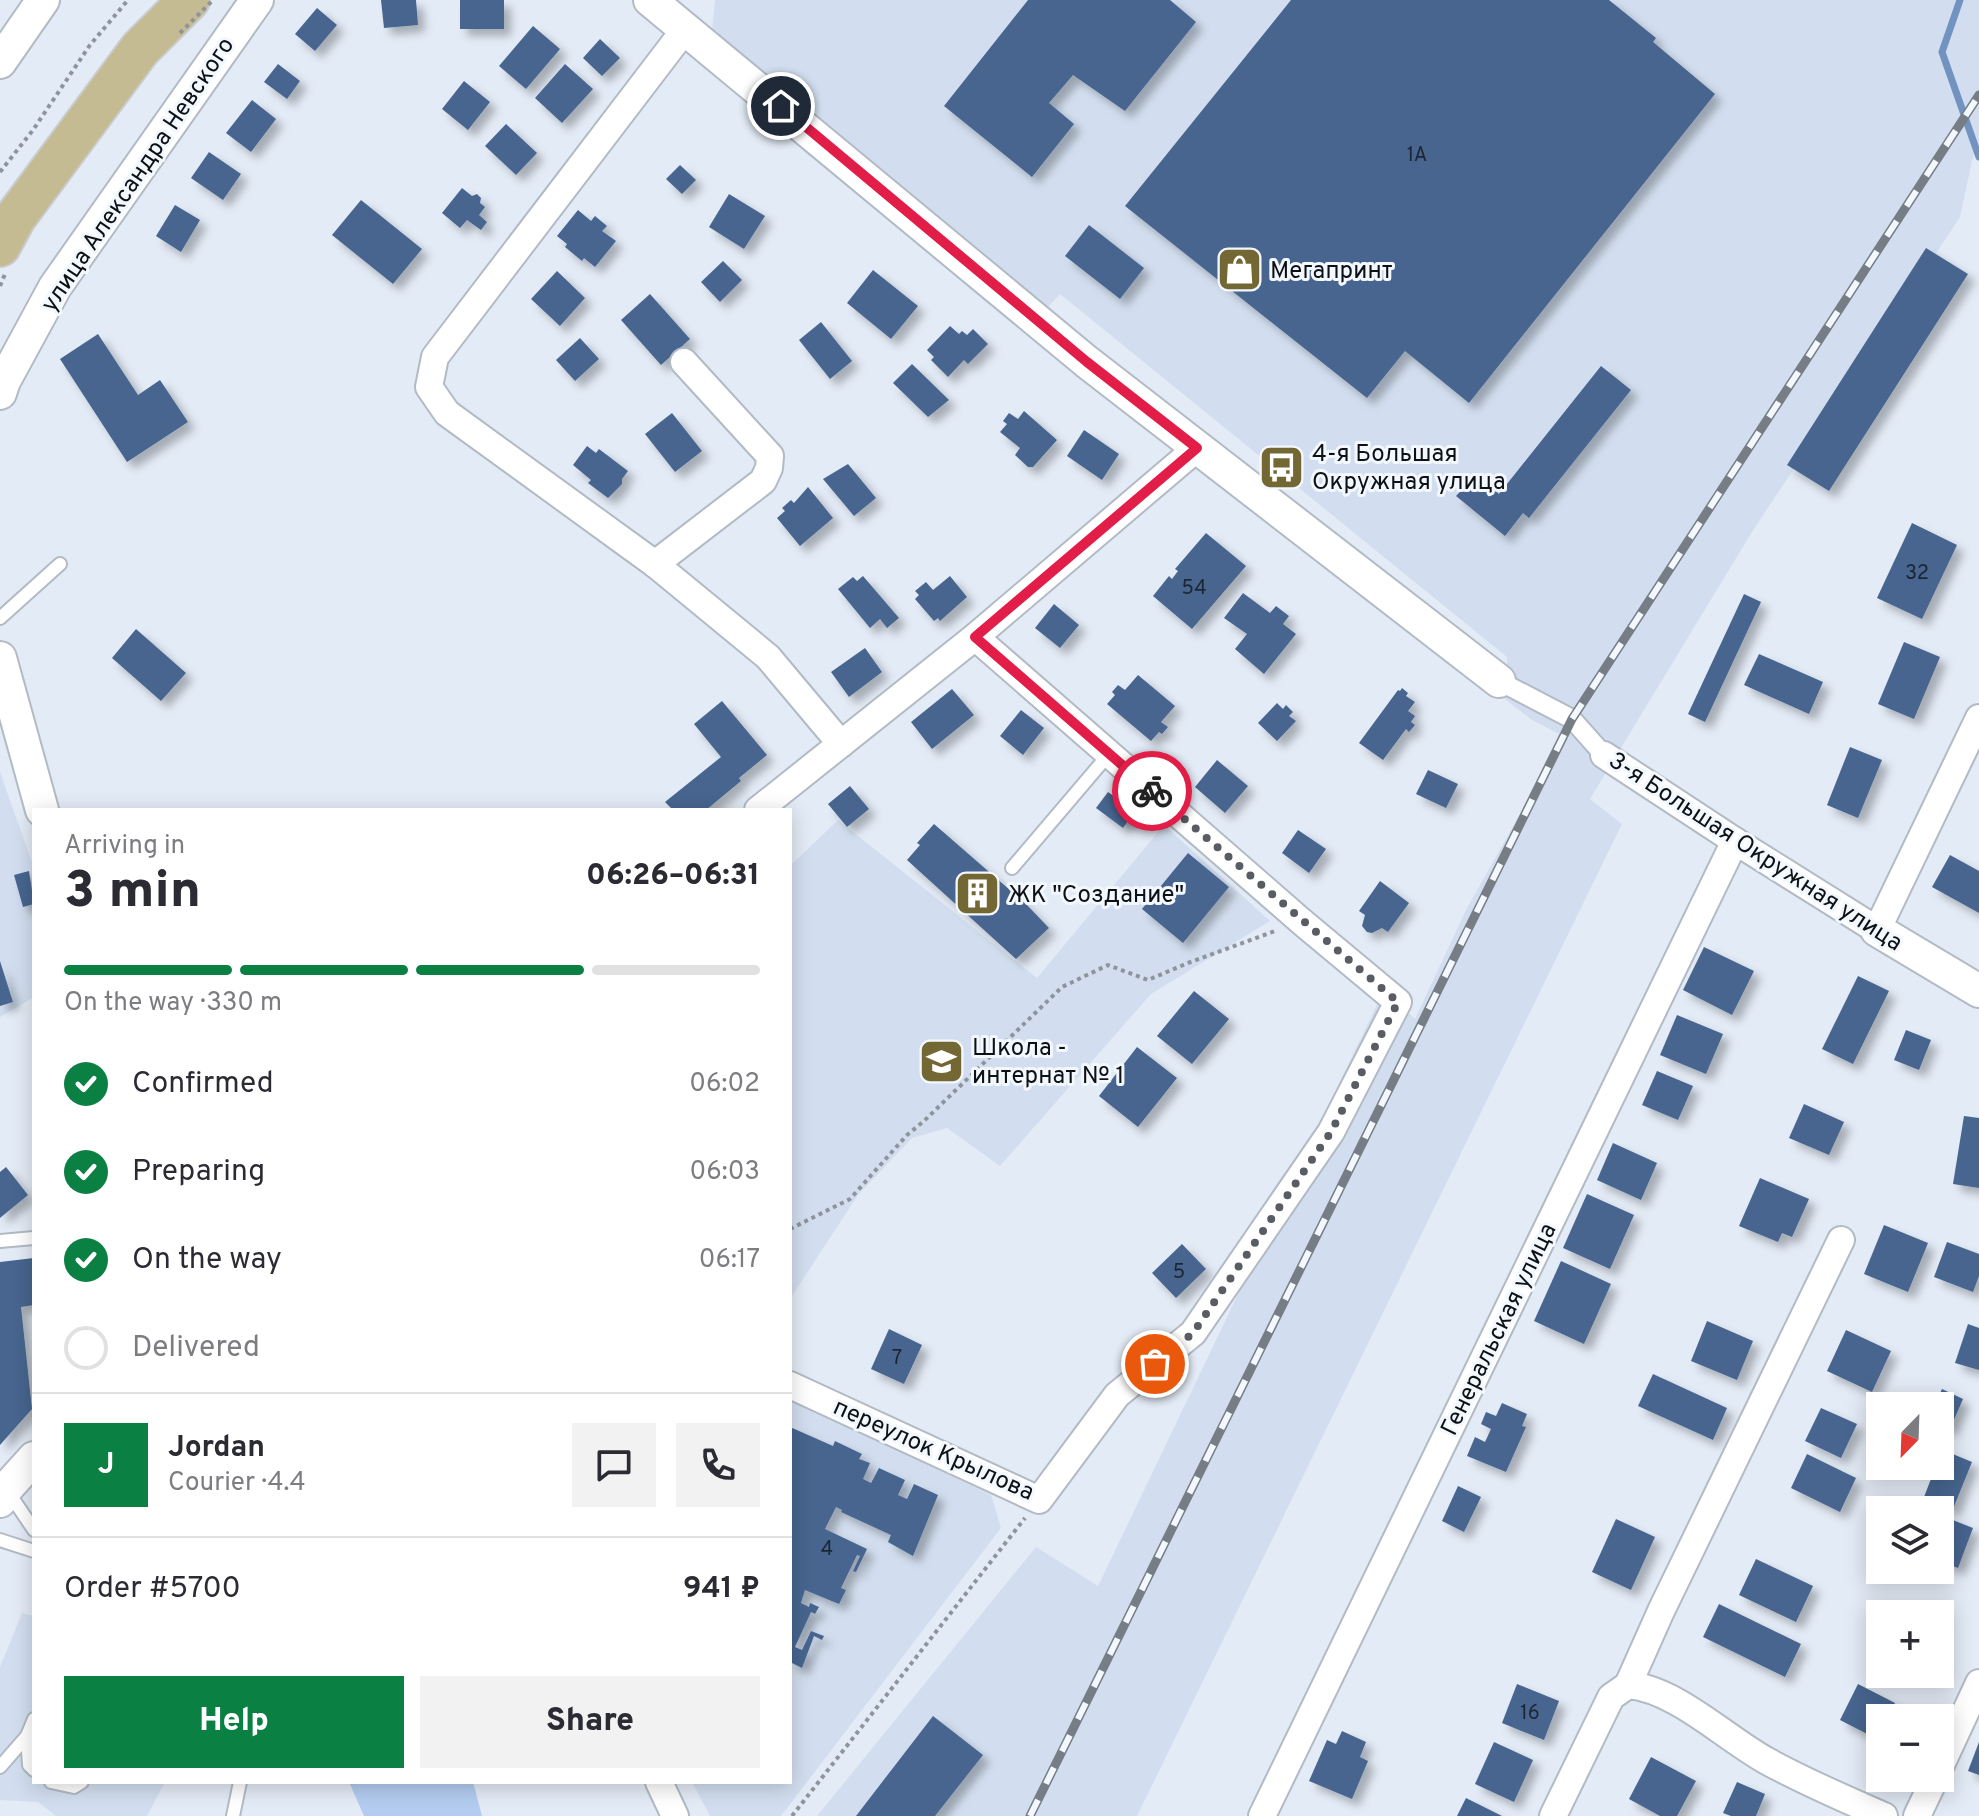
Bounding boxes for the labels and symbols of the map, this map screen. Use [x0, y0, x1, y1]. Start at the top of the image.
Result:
street label: улица Александра Невского [35, 32, 242, 318]
pin [747, 72, 815, 140]
house number: 1А [1407, 143, 1427, 169]
shop icon: Мегапринт [1215, 246, 1263, 294]
place label: Мегапринт [1270, 257, 1393, 287]
place label: 4-я Большая Окружная улица [1312, 440, 1506, 498]
bus stop icon: 4-я Большая Окружная улица [1257, 443, 1305, 491]
house number: 32 [1905, 561, 1929, 587]
house number: 54 [1181, 576, 1207, 602]
street label: 3-я Большая Окружная улица [1602, 746, 1907, 959]
courier [1112, 751, 1192, 831]
building icon: ЖК "Создание" [953, 870, 1001, 918]
place label: ЖК "Создание" [1008, 881, 1184, 911]
place label: Школа - интернат № 1 [972, 1034, 1124, 1092]
school or university icon: Школа - интернат № 1 [917, 1037, 965, 1085]
street label: Генеральская улица [1435, 1219, 1564, 1441]
house number: 5 [1173, 1260, 1185, 1286]
pin [1121, 1330, 1189, 1398]
house number: 7 [892, 1346, 902, 1372]
north arrow [1866, 1392, 1954, 1480]
street label: переулок Крылова [828, 1393, 1038, 1509]
house number: 4 [821, 1537, 833, 1563]
house number: 16 [1520, 1701, 1540, 1727]

